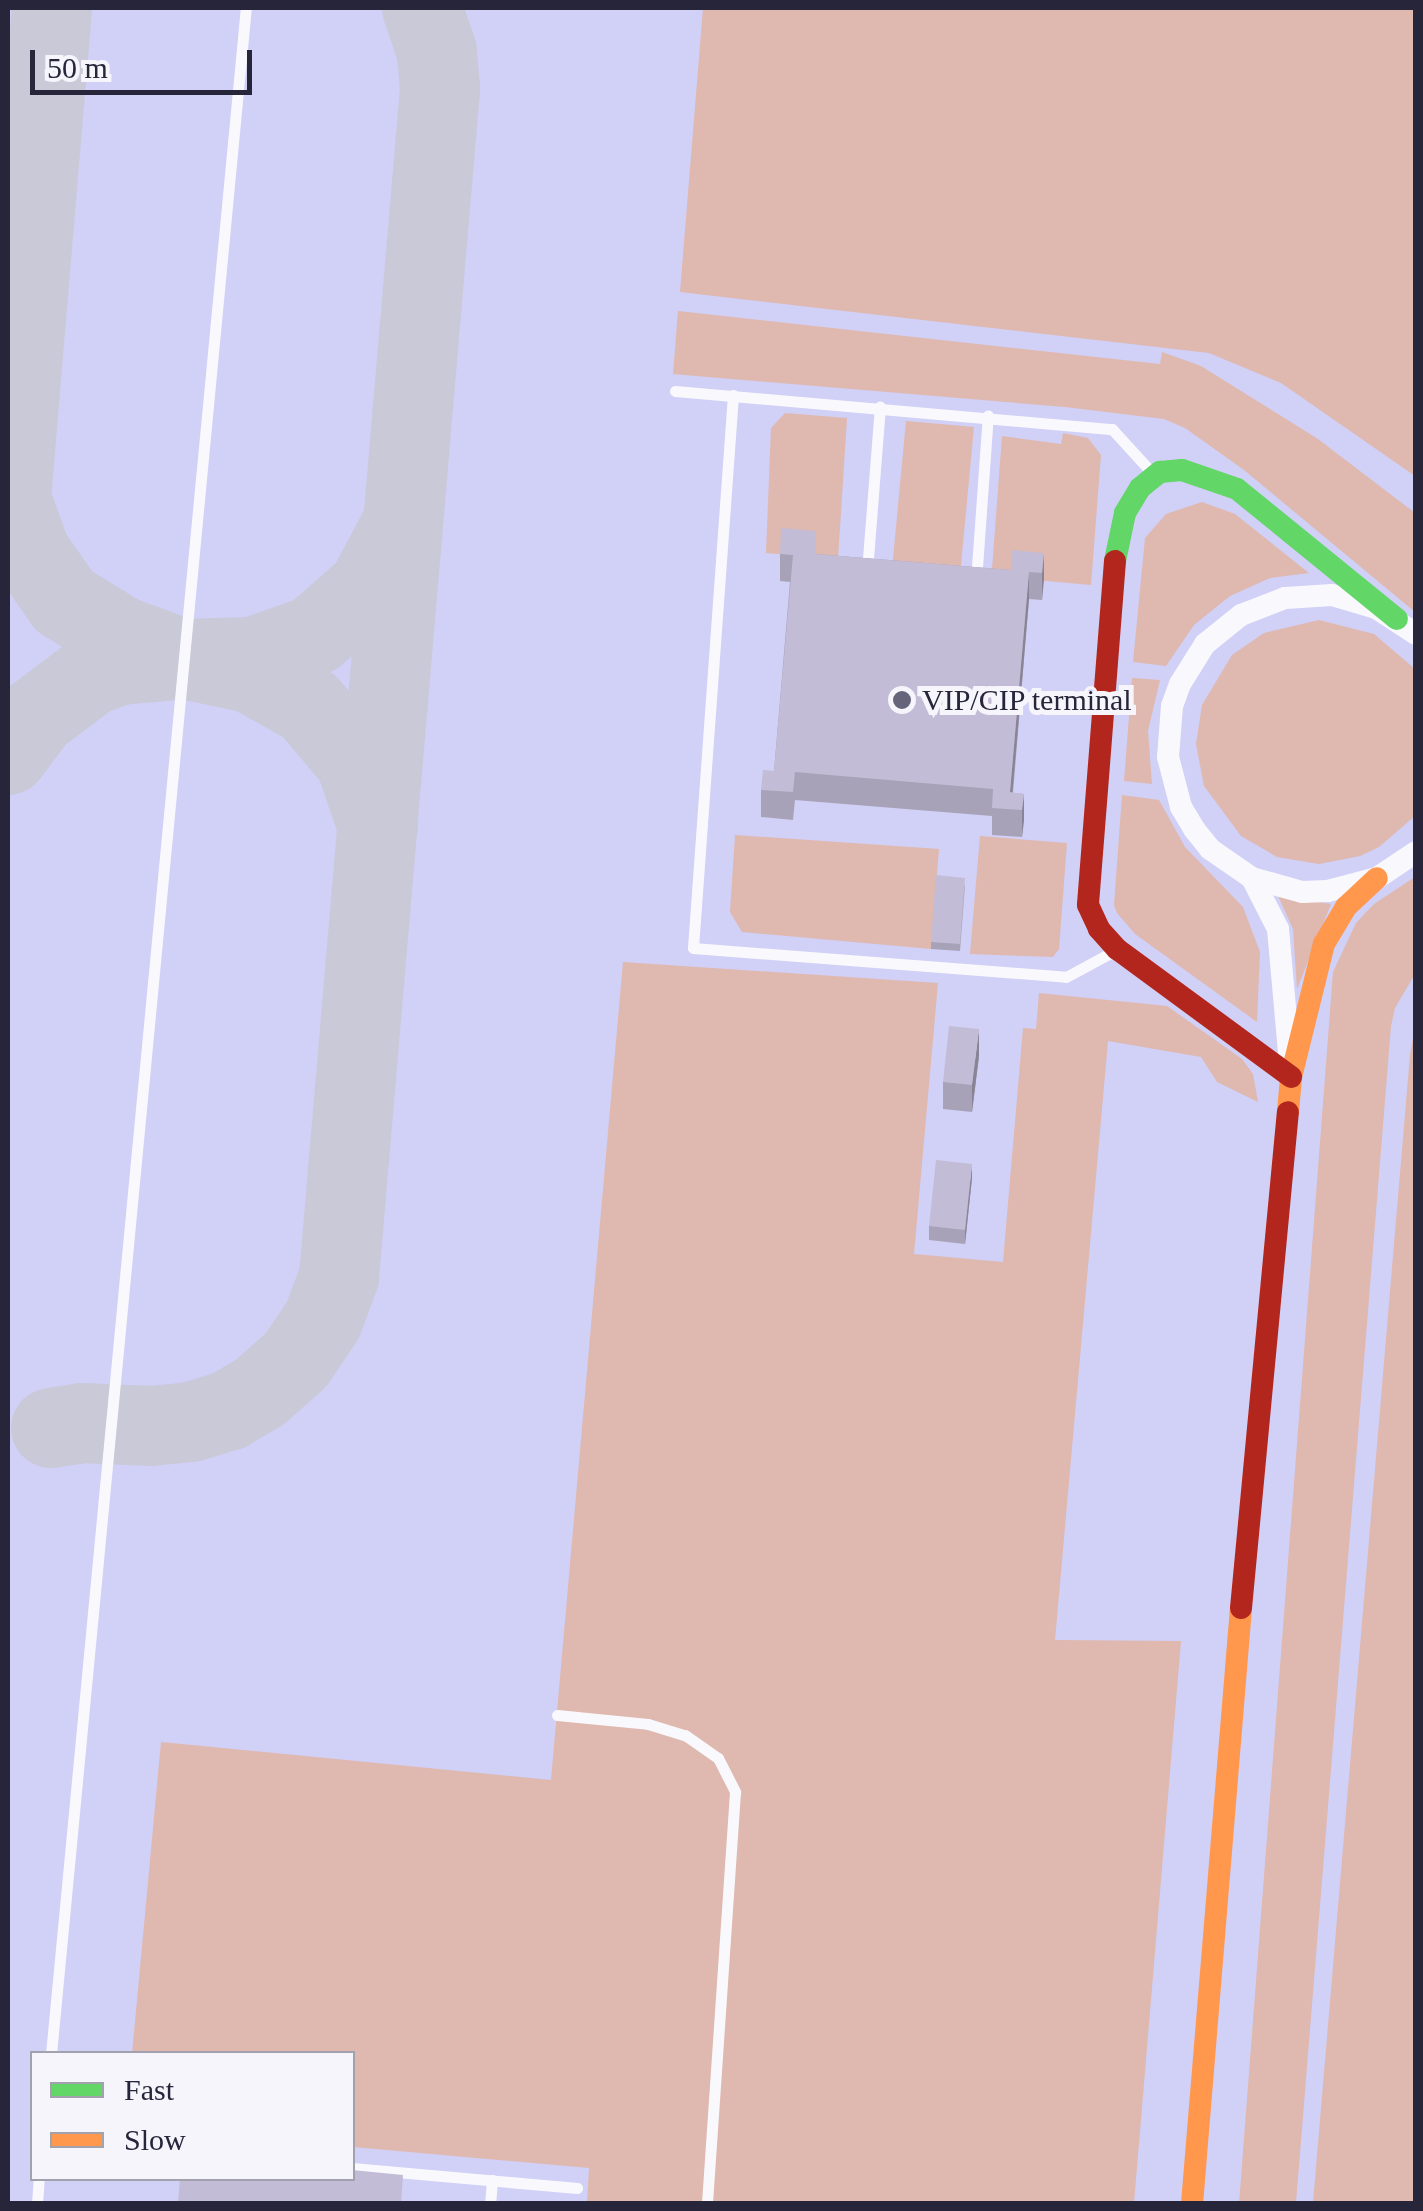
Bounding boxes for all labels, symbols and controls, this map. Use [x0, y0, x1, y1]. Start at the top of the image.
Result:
scale bar [35, 30, 258, 92]
text: 50 m [47, 51, 108, 84]
place label: VIP/CIP terminal [922, 682, 1133, 718]
marker: VIP/CIP terminal [891, 689, 913, 711]
legend [30, 2051, 355, 2181]
text: Fast [124, 2073, 174, 2106]
text: Slow [124, 2123, 186, 2156]

